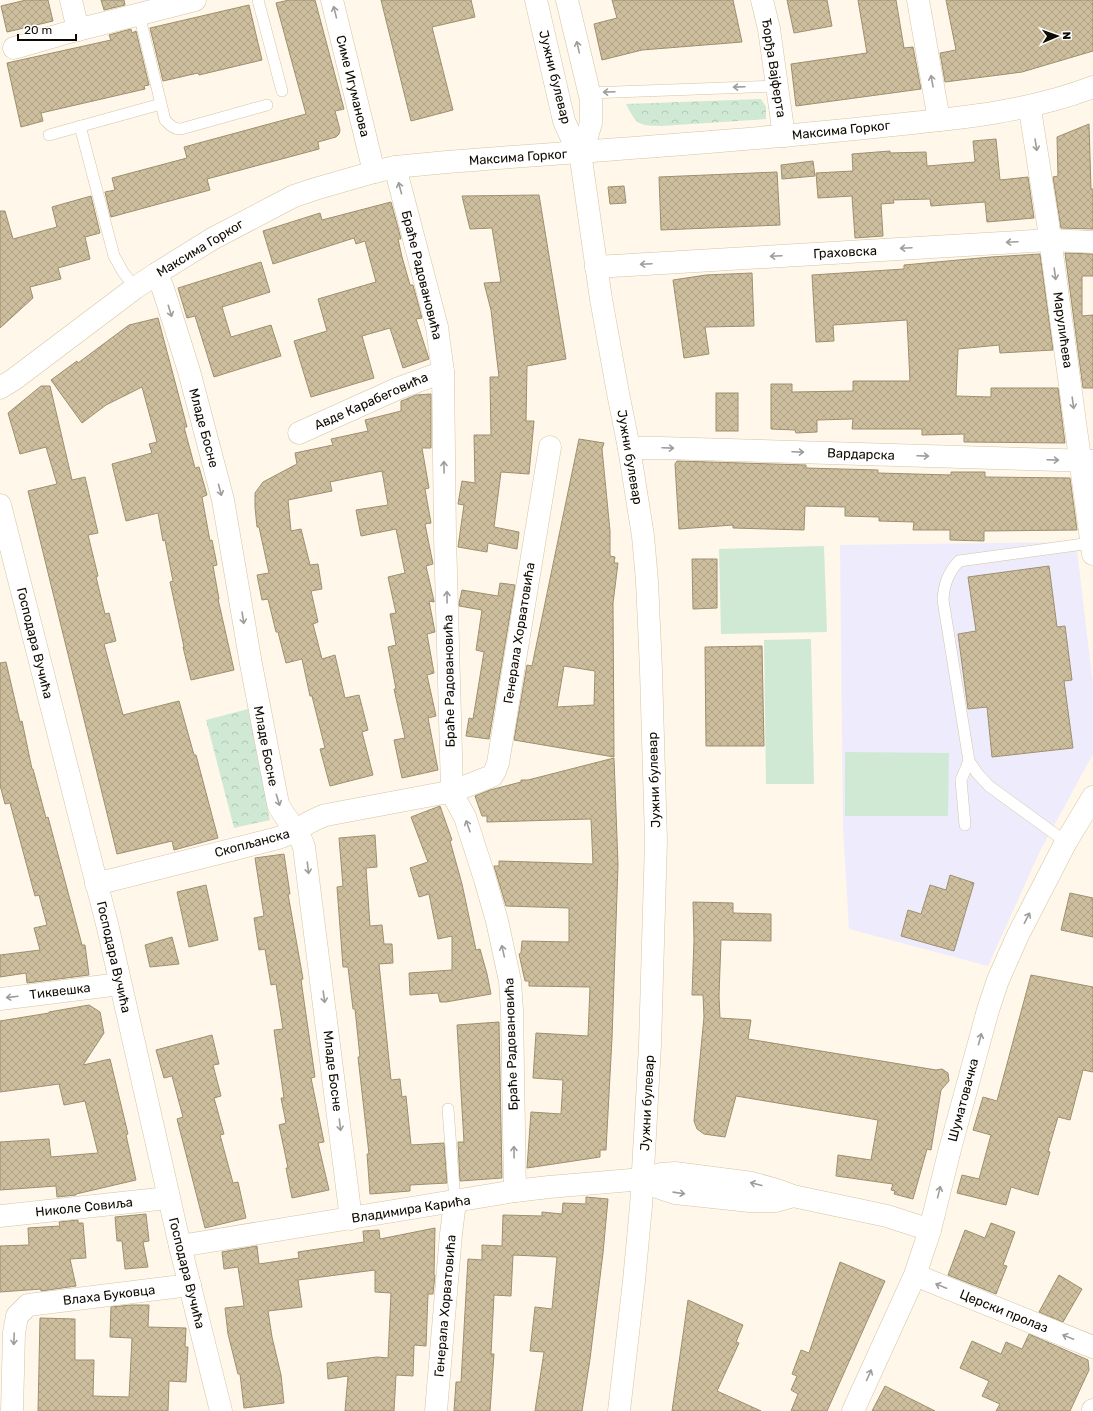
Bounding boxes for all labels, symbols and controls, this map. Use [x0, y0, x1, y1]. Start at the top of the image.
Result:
one-way arrow [330, 5, 338, 18]
scale bar [18, 16, 76, 42]
north arrow [1037, 16, 1077, 56]
street label: Ђорђа Вајферта [759, 17, 789, 119]
text: 20 m [24, 23, 52, 37]
street label: Јужни булевар [536, 29, 574, 126]
text: N [1060, 31, 1073, 40]
street label: Симе Игуманова [333, 34, 373, 138]
one-way arrow [574, 41, 582, 54]
one-way arrow [928, 75, 936, 88]
one-way arrow [733, 84, 746, 91]
one-way arrow [603, 88, 616, 96]
street label: Максима Горког [791, 117, 891, 143]
one-way arrow [1032, 138, 1040, 151]
street label: Максима Горког [468, 146, 568, 168]
one-way arrow [396, 182, 404, 195]
street label: Браће Радовановића [399, 209, 445, 341]
street label: Максима Горког [154, 216, 246, 280]
one-way arrow [1006, 239, 1019, 246]
street label: Граховска [813, 243, 877, 261]
one-way arrow [900, 245, 913, 252]
one-way arrow [770, 253, 783, 260]
one-way arrow [640, 260, 653, 267]
one-way arrow [1051, 267, 1059, 280]
street label: Марулићева [1050, 291, 1076, 369]
one-way arrow [167, 304, 174, 317]
street label: Авде Карабеговића [312, 369, 430, 433]
street label: Младе Босне [186, 387, 222, 469]
one-way arrow [1069, 396, 1076, 409]
street label: Јужни булевар [614, 408, 646, 506]
one-way arrow [661, 444, 674, 452]
street label: Вардарска [827, 445, 895, 463]
one-way arrow [791, 448, 804, 456]
one-way arrow [916, 452, 929, 460]
one-way arrow [1046, 456, 1059, 464]
one-way arrow [440, 461, 448, 474]
one-way arrow [217, 483, 224, 496]
street label: Генерала Хорватовића [500, 561, 538, 705]
street label: Господара Вучића [14, 586, 56, 700]
one-way arrow [443, 591, 451, 604]
one-way arrow [239, 611, 247, 624]
street label: Браће Радовановића [440, 614, 458, 748]
street label: Младе Босне [251, 705, 281, 787]
street label: Јужни булевар [645, 731, 663, 828]
one-way arrow [275, 794, 282, 807]
one-way arrow [464, 820, 471, 833]
street label: Скопљанска [213, 826, 291, 860]
one-way arrow [304, 861, 311, 874]
street label: Господара Вучића [94, 900, 134, 1014]
one-way arrow [1023, 912, 1031, 924]
one-way arrow [499, 945, 507, 958]
street label: Браће Радовановића [501, 977, 521, 1111]
street label: Тиквешка [29, 980, 91, 1002]
one-way arrow [320, 990, 328, 1003]
one-way arrow [6, 993, 19, 1001]
street label: Младе Босне [321, 1030, 345, 1112]
one-way arrow [977, 1033, 984, 1046]
street label: Јужни булевар [637, 1054, 657, 1151]
street label: Шуматовачка [945, 1057, 981, 1143]
one-way arrow [336, 1119, 344, 1132]
one-way arrow [510, 1146, 518, 1159]
one-way arrow [750, 1180, 763, 1187]
one-way arrow [936, 1186, 943, 1199]
one-way arrow [672, 1189, 685, 1197]
street label: Владимира Карића [350, 1192, 472, 1226]
street label: Николе Совиља [35, 1194, 133, 1220]
street label: Господара Вучића [166, 1216, 208, 1330]
street label: Генерала Хорватовића [431, 1234, 459, 1378]
street label: Влаха Буковца [62, 1282, 156, 1308]
one-way arrow [936, 1282, 948, 1289]
street label: Церски пролаз [958, 1286, 1051, 1336]
one-way arrow [11, 1332, 18, 1345]
one-way arrow [1062, 1332, 1074, 1340]
one-way arrow [866, 1370, 873, 1382]

